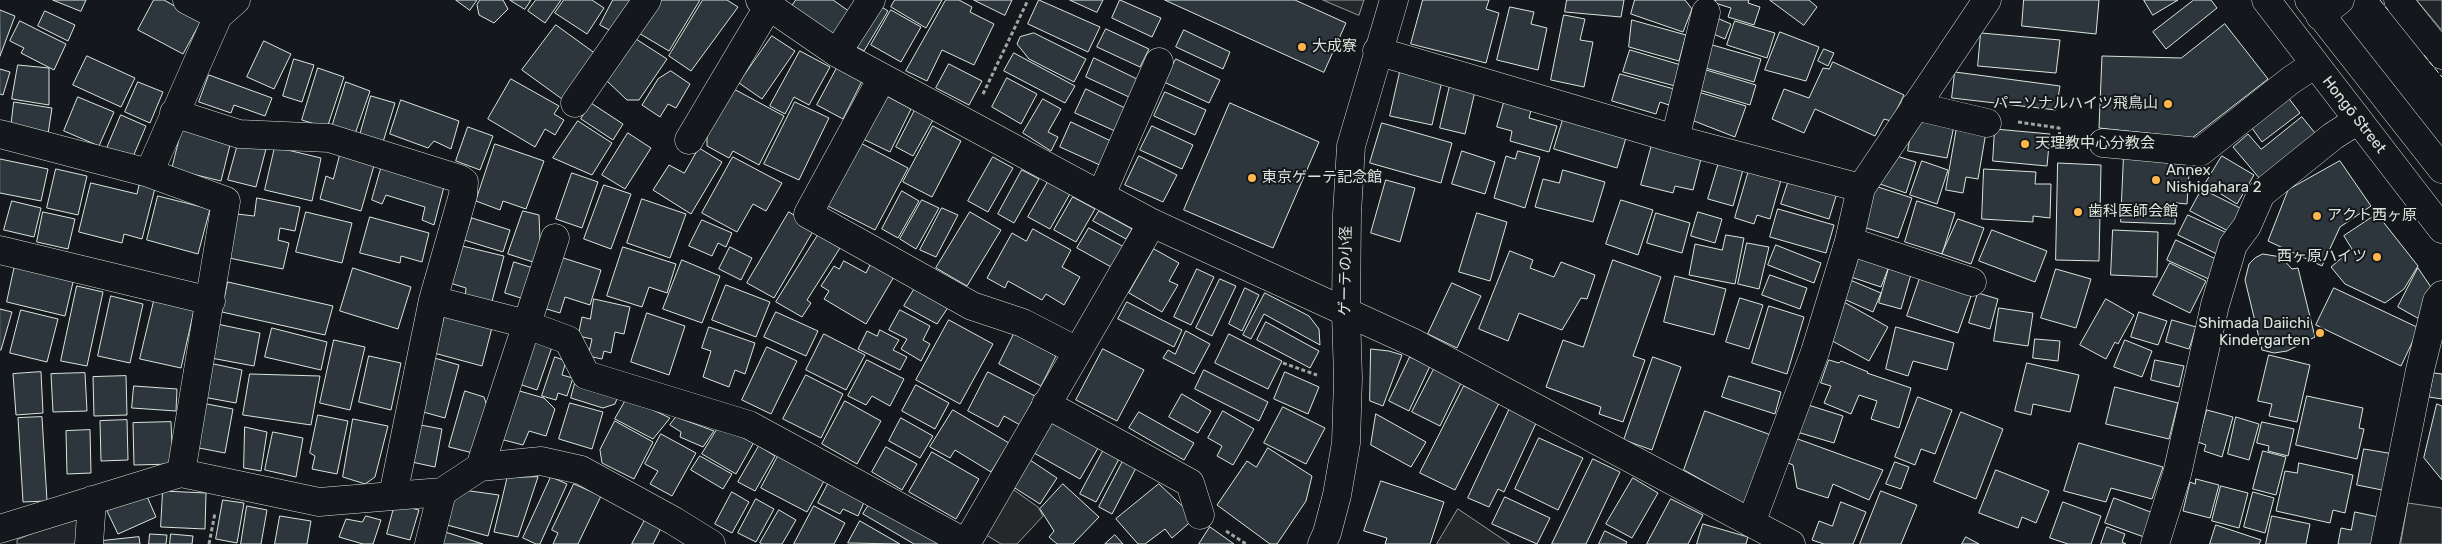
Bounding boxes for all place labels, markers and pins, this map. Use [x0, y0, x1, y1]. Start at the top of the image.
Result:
place label: 大成寮 [1312, 38, 1357, 56]
marker: 大成寮 [1296, 41, 1308, 53]
place label: パーソナルハイツ飛鳥山 [1993, 95, 2158, 113]
marker: パーソナルハイツ飛鳥山 [2162, 98, 2174, 110]
place label: 天理教中心分教会 [2035, 135, 2155, 153]
marker: 天理教中心分教会 [2019, 138, 2031, 150]
place label: Annex Nishigahara 2 [2166, 162, 2261, 197]
place label: 東京ゲーテ記念館 [1262, 169, 1382, 187]
marker: 東京ゲーテ記念館 [1246, 172, 1258, 184]
marker: Annex Nishigahara 2 [2150, 174, 2162, 186]
place label: 歯科医師会館 [2088, 203, 2178, 221]
marker: 歯科医師会館 [2072, 206, 2084, 218]
place label: アクト西ヶ原 [2327, 207, 2417, 225]
marker: アクト西ヶ原 [2311, 210, 2323, 222]
place label: 西ヶ原ハイツ [2277, 248, 2367, 266]
marker: 西ヶ原ハイツ [2371, 251, 2383, 263]
place label: Shimada Daiichi Kindergarten [2198, 315, 2310, 350]
marker: Shimada Daiichi Kindergarten [2314, 327, 2326, 339]

